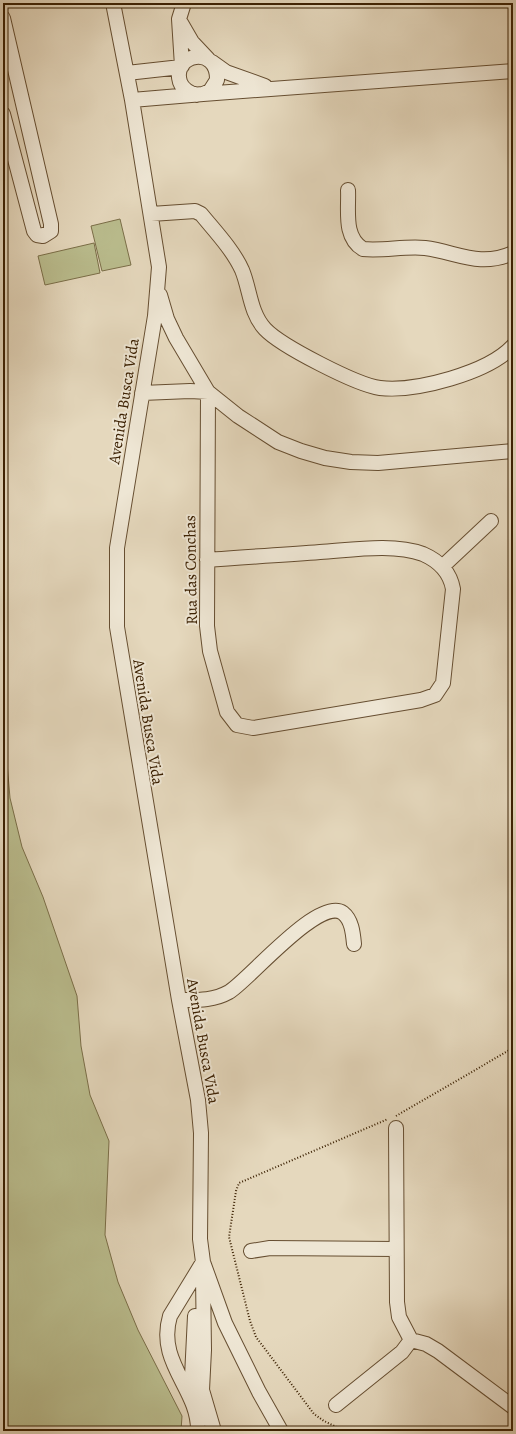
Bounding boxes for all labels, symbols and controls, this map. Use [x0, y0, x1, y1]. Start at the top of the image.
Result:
street label: Avenida Busca Vida [103, 336, 145, 467]
street label: Rua das Conchas [179, 515, 203, 625]
street label: Avenida Busca Vida [127, 657, 169, 787]
street label: Avenida Busca Vida [181, 976, 225, 1106]

